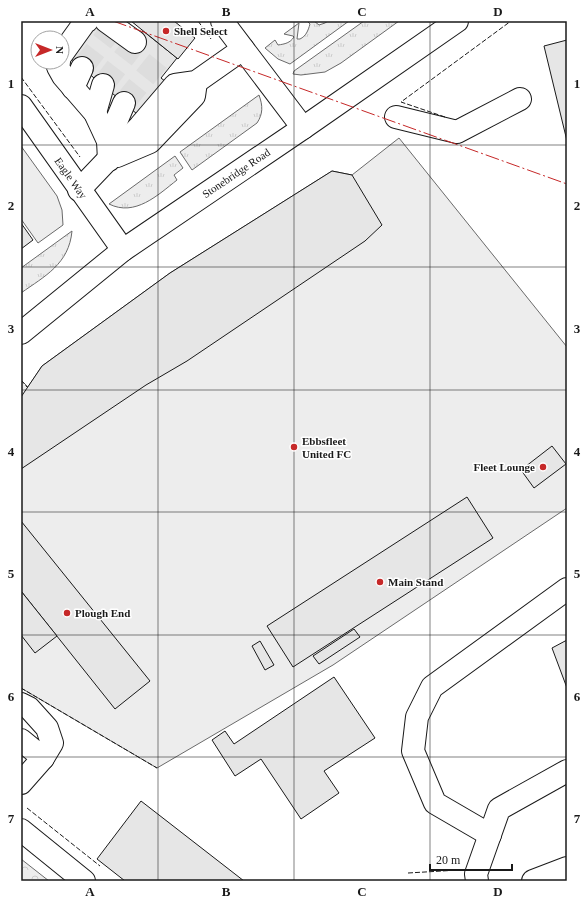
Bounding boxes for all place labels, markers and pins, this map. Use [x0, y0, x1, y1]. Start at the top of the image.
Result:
place label: Shell Select [174, 25, 228, 37]
marker: Shell Select [161, 26, 171, 36]
place label: Ebbsfleet United FC [302, 435, 351, 460]
marker: Ebbsfleet United FC [289, 442, 299, 452]
place label: Fleet Lounge [474, 461, 535, 473]
marker: Fleet Lounge [538, 462, 548, 472]
place label: Main Stand [388, 576, 443, 588]
marker: Main Stand [375, 577, 385, 587]
place label: Plough End [75, 607, 130, 619]
marker: Plough End [62, 608, 72, 618]

